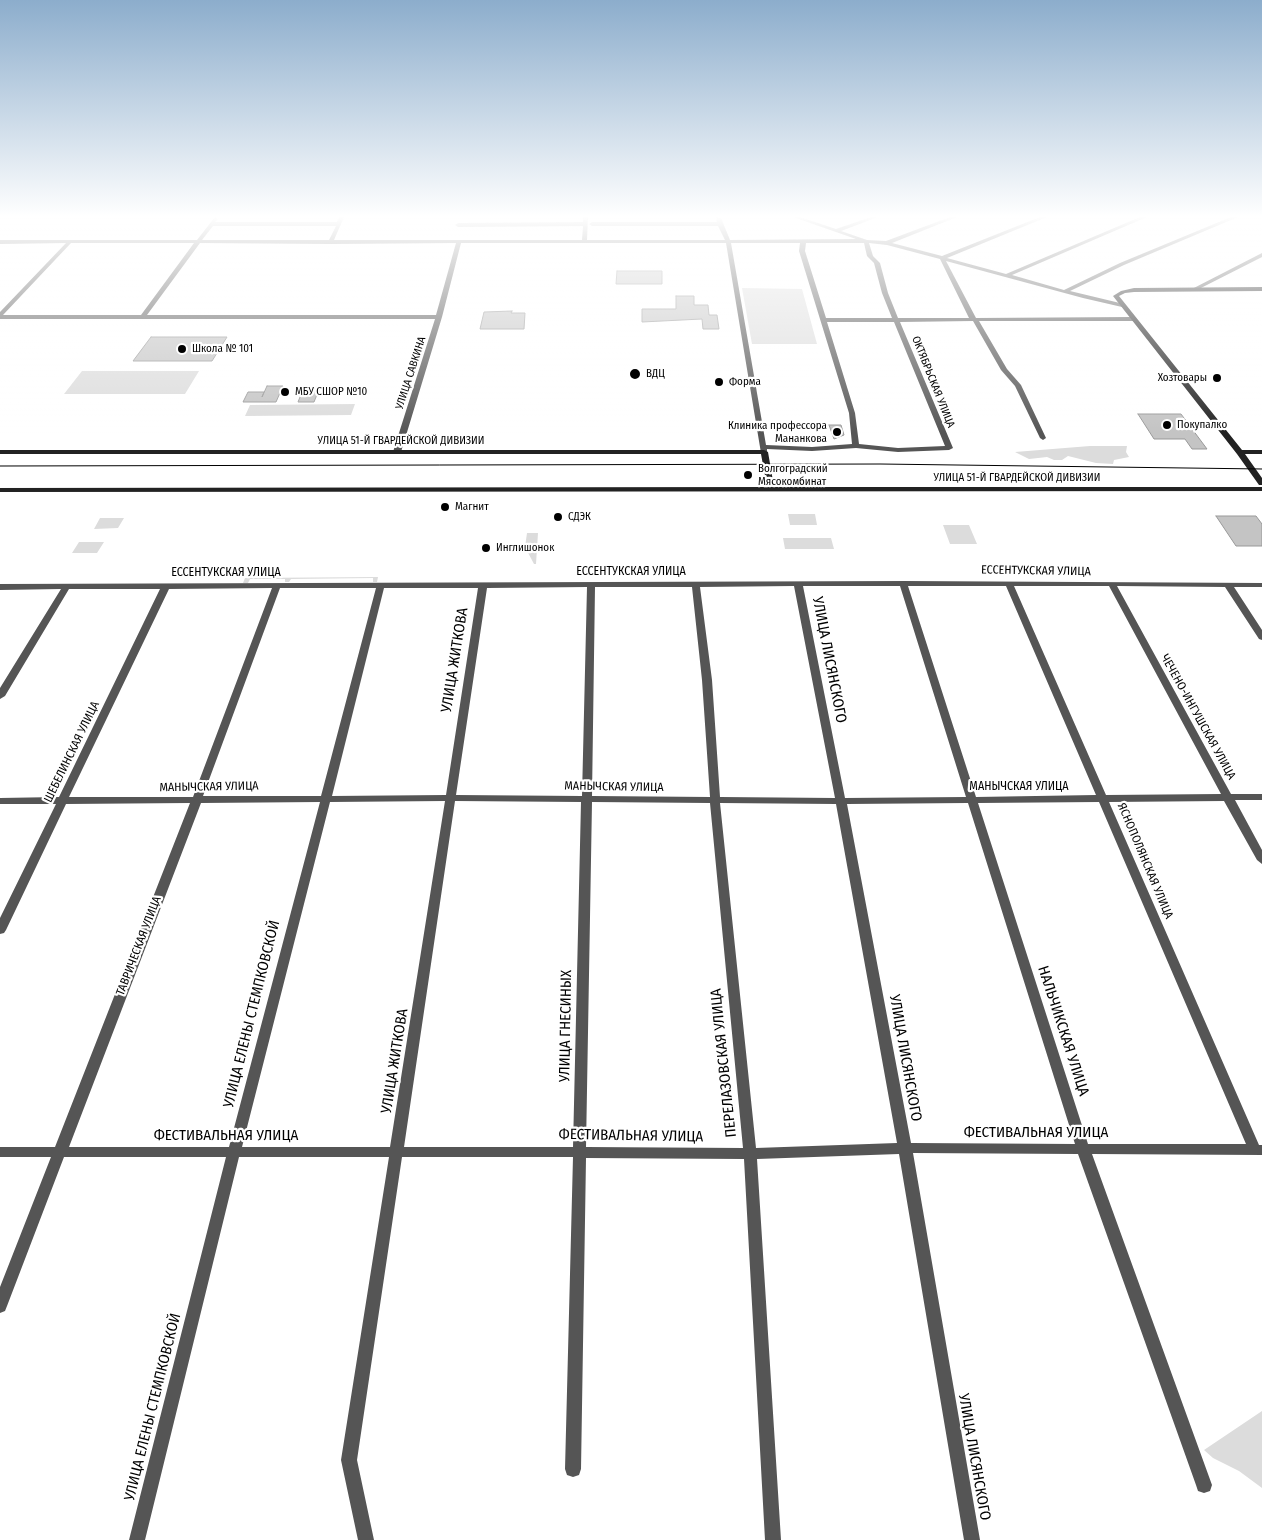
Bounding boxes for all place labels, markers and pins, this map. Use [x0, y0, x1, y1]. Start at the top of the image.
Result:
place label: Школа № 101 [192, 342, 253, 356]
marker: Школа № 101 [176, 343, 188, 355]
marker: ВДЦ [628, 367, 642, 381]
place label: ВДЦ [646, 367, 665, 381]
place label: Хозтовары [1158, 371, 1207, 385]
marker: Хозтовары [1211, 372, 1223, 384]
place label: Форма [729, 375, 761, 389]
marker: Форма [713, 376, 725, 388]
place label: МБУ СШОР №10 [295, 385, 367, 399]
marker: МБУ СШОР №10 [279, 386, 291, 398]
place label: Покупалко [1177, 418, 1227, 432]
place label: Клиника профессора Мананкова [728, 419, 827, 445]
marker: Покупалко [1161, 419, 1173, 431]
marker: Клиника профессора Мананкова [831, 426, 843, 438]
place label: Волгоградский Мясокомбинат [758, 462, 828, 488]
marker: Волгоградский Мясокомбинат [742, 469, 754, 481]
place label: Магнит [455, 500, 489, 514]
marker: Магнит [439, 501, 451, 513]
place label: СДЭК [568, 510, 591, 524]
marker: СДЭК [552, 511, 564, 523]
place label: Инглишонок [496, 541, 554, 555]
marker: Инглишонок [480, 542, 492, 554]

